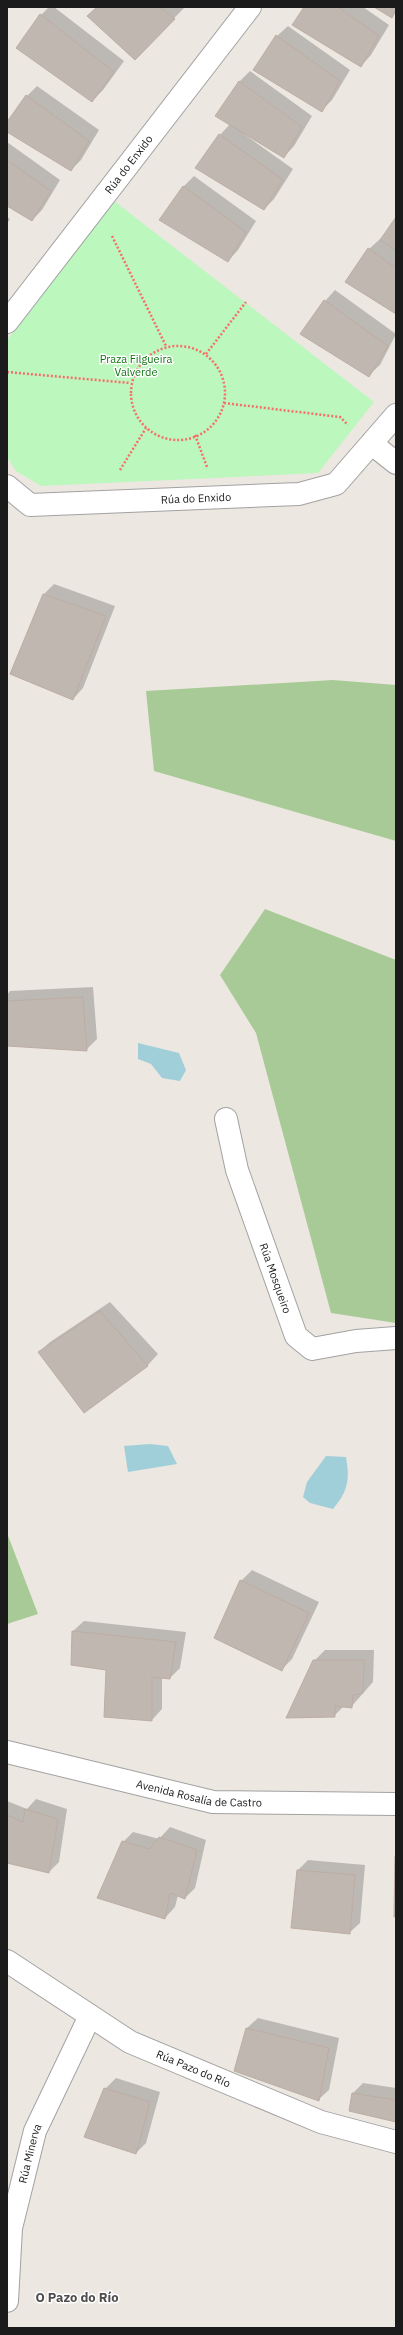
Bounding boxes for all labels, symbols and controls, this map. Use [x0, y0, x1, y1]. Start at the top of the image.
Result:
street label: Rúa do Enxido [101, 132, 156, 197]
park label: Praza Filgueira Valverde [100, 352, 172, 379]
street label: Rúa do Enxido [161, 490, 232, 507]
street label: Rúa Mosqueiro [256, 1241, 294, 1315]
street label: Avenida Rosalía de Castro [135, 1777, 262, 1810]
street label: Rúa Pazo do Río [154, 2047, 233, 2090]
street label: Rúa Minerva [15, 2121, 45, 2185]
district label: O Pazo do Río [35, 2289, 119, 2306]

